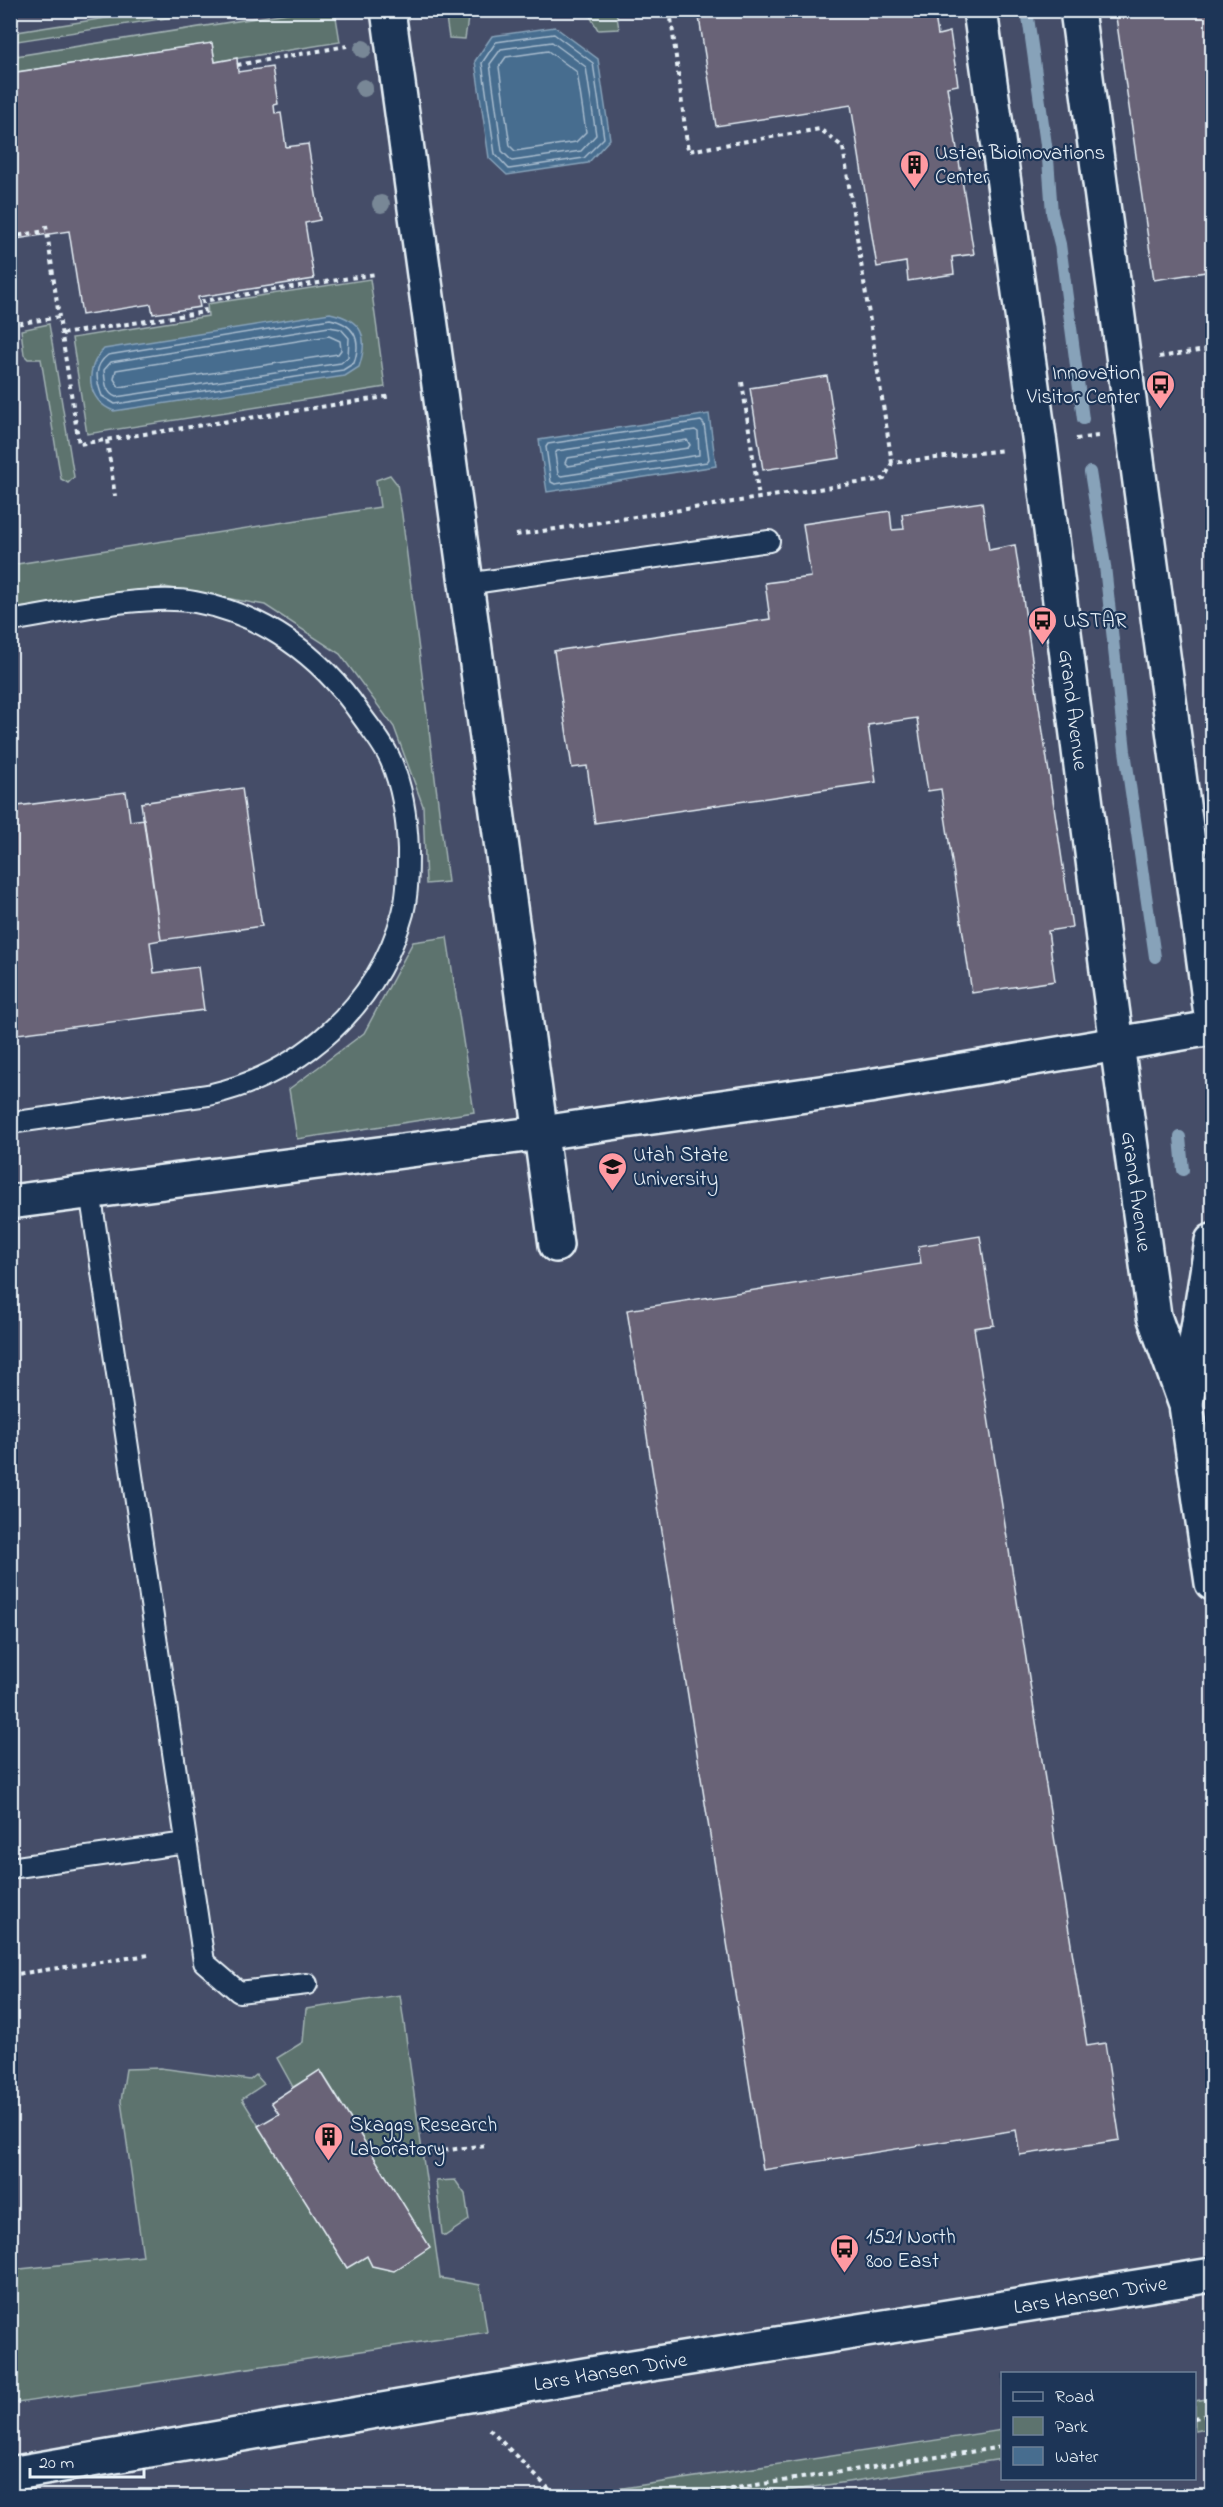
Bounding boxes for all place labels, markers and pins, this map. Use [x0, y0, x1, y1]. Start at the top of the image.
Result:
place label: Ustar Bioinovations Center [935, 139, 1105, 193]
building icon: Ustar Bioinovations Center [898, 148, 930, 190]
place label: Innovation Visitor Center [1026, 359, 1140, 413]
bus stop icon: Innovation Visitor Center [1145, 368, 1177, 410]
bus stop icon: USTAR [1026, 604, 1058, 646]
place label: USTAR [1063, 607, 1127, 637]
place label: Utah State University [633, 1141, 729, 1197]
school or university icon: Utah State University [596, 1150, 628, 1192]
place label: Skaggs Research Laboratory [350, 2111, 497, 2167]
building icon: Skaggs Research Laboratory [313, 2120, 345, 2162]
place label: 1521 North 800 East [866, 2223, 956, 2277]
bus stop icon: 1521 North 800 East [829, 2232, 861, 2274]

